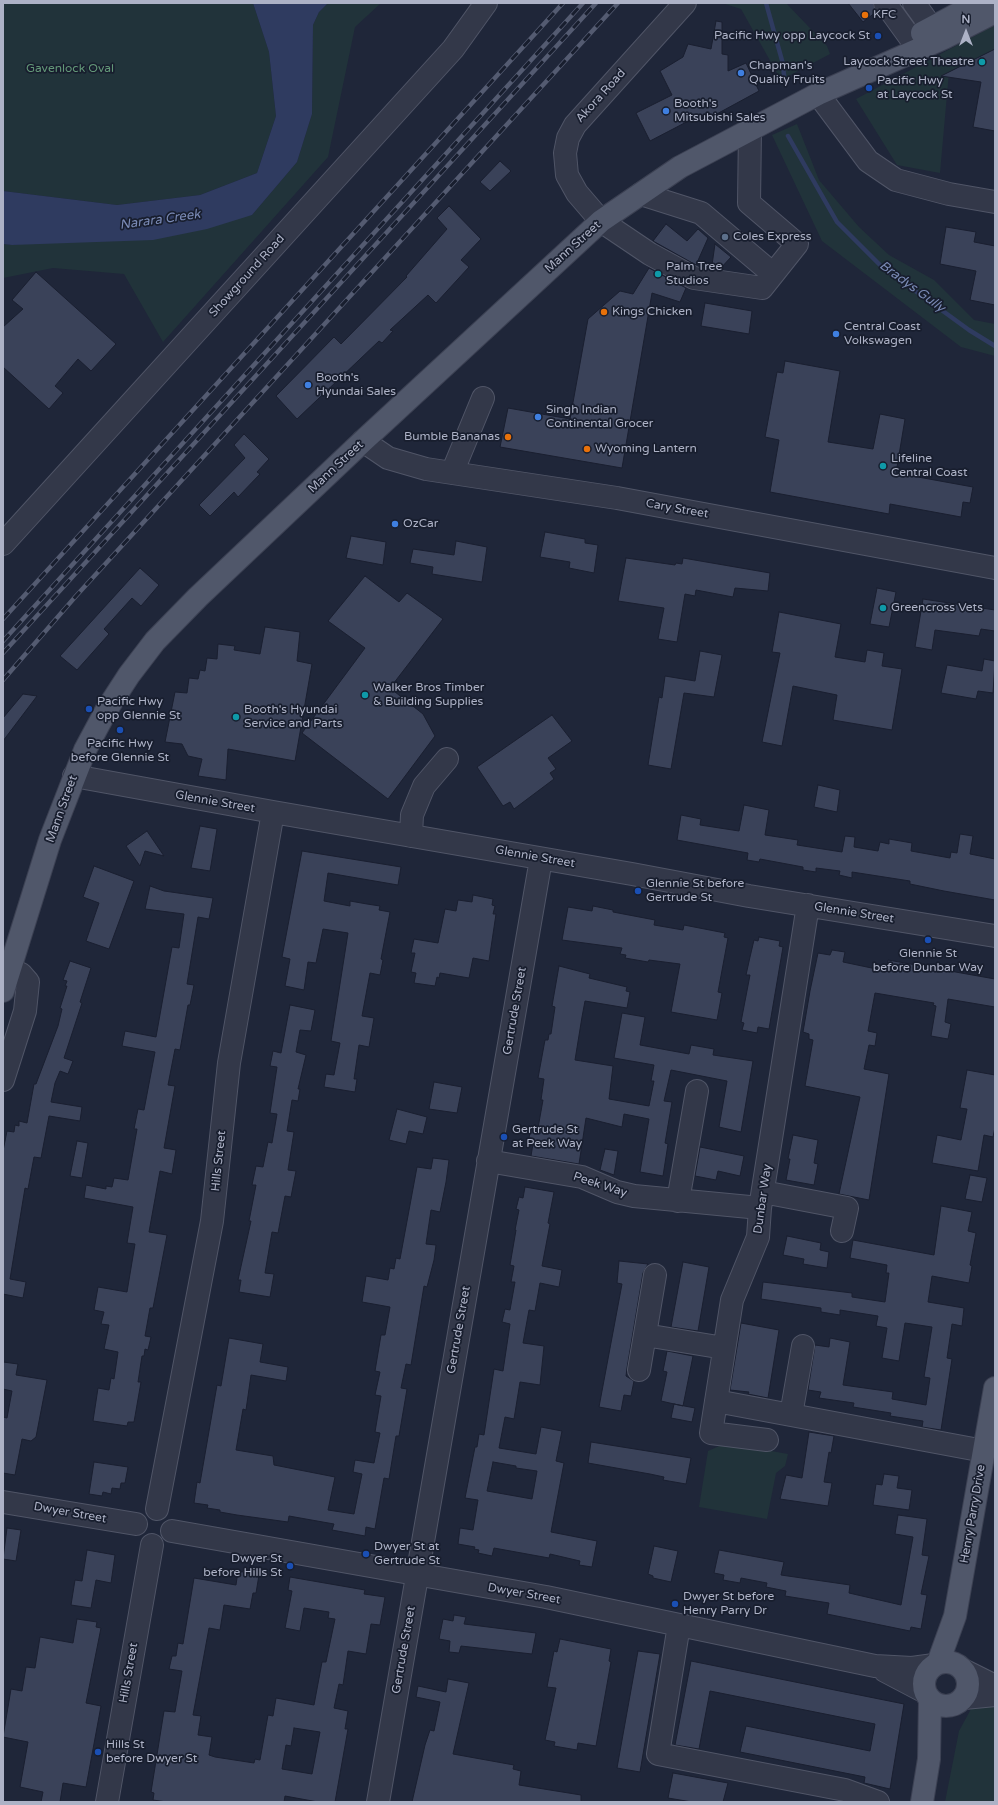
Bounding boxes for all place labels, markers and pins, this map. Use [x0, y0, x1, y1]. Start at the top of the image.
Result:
place label: KFC [873, 8, 896, 22]
marker: KFC [860, 10, 870, 20]
place label: Pacific Hwy opp Laycock St [714, 29, 870, 43]
marker: Pacific Hwy opp Laycock St [873, 31, 883, 41]
place label: Laycock Street Theatre [843, 55, 974, 69]
marker: Laycock Street Theatre [977, 57, 987, 67]
place label: Chapman's Quality Fruits [749, 59, 825, 87]
marker: Chapman's Quality Fruits [736, 68, 746, 78]
place label: Pacific Hwy at Laycock St [877, 74, 953, 102]
marker: Pacific Hwy at Laycock St [864, 83, 874, 93]
place label: Booth's Mitsubishi Sales [674, 97, 766, 125]
marker: Booth's Mitsubishi Sales [661, 106, 671, 116]
place label: Coles Express [733, 230, 812, 244]
marker: Coles Express [720, 232, 730, 242]
place label: Palm Tree Studios [666, 260, 722, 288]
marker: Palm Tree Studios [653, 269, 663, 279]
place label: Kings Chicken [612, 305, 692, 319]
marker: Kings Chicken [599, 307, 609, 317]
place label: Central Coast Volkswagen [844, 320, 921, 348]
marker: Central Coast Volkswagen [831, 329, 841, 339]
place label: Booth's Hyundai Sales [316, 371, 396, 399]
marker: Booth's Hyundai Sales [303, 380, 313, 390]
place label: Singh Indian Continental Grocer [546, 403, 653, 431]
marker: Singh Indian Continental Grocer [533, 412, 543, 422]
place label: Bumble Bananas [404, 430, 500, 444]
marker: Bumble Bananas [503, 432, 513, 442]
place label: Wyoming Lantern [595, 442, 697, 456]
marker: Wyoming Lantern [582, 444, 592, 454]
place label: Lifeline Central Coast [891, 452, 968, 480]
marker: Lifeline Central Coast [878, 461, 888, 471]
place label: OzCar [403, 517, 438, 531]
marker: OzCar [390, 519, 400, 529]
place label: Greencross Vets [891, 601, 983, 615]
marker: Greencross Vets [878, 603, 888, 613]
place label: Walker Bros Timber & Building Supplies [373, 681, 484, 709]
marker: Walker Bros Timber & Building Supplies [360, 690, 370, 700]
place label: Pacific Hwy opp Glennie St [97, 695, 181, 723]
place label: Booth's Hyundai Service and Parts [244, 703, 343, 731]
marker: Pacific Hwy opp Glennie St [84, 704, 94, 714]
marker: Booth's Hyundai Service and Parts [231, 712, 241, 722]
marker: Pacific Hwy before Glennie St [115, 725, 125, 735]
place label: Pacific Hwy before Glennie St [71, 737, 169, 765]
place label: Glennie St before Gertrude St [646, 877, 744, 905]
marker: Glennie St before Gertrude St [633, 886, 643, 896]
marker: Glennie St before Dunbar Way [923, 935, 933, 945]
place label: Glennie St before Dunbar Way [873, 947, 983, 975]
place label: Gertrude St at Peek Way [512, 1123, 582, 1151]
marker: Gertrude St at Peek Way [499, 1132, 509, 1142]
place label: Dwyer St at Gertrude St [374, 1540, 440, 1568]
marker: Dwyer St at Gertrude St [361, 1549, 371, 1559]
place label: Dwyer St before Hills St [203, 1552, 282, 1580]
marker: Dwyer St before Hills St [285, 1561, 295, 1571]
place label: Dwyer St before Henry Parry Dr [683, 1590, 774, 1618]
marker: Dwyer St before Henry Parry Dr [670, 1599, 680, 1609]
place label: Hills St before Dwyer St [106, 1738, 197, 1766]
marker: Hills St before Dwyer St [93, 1747, 103, 1757]

